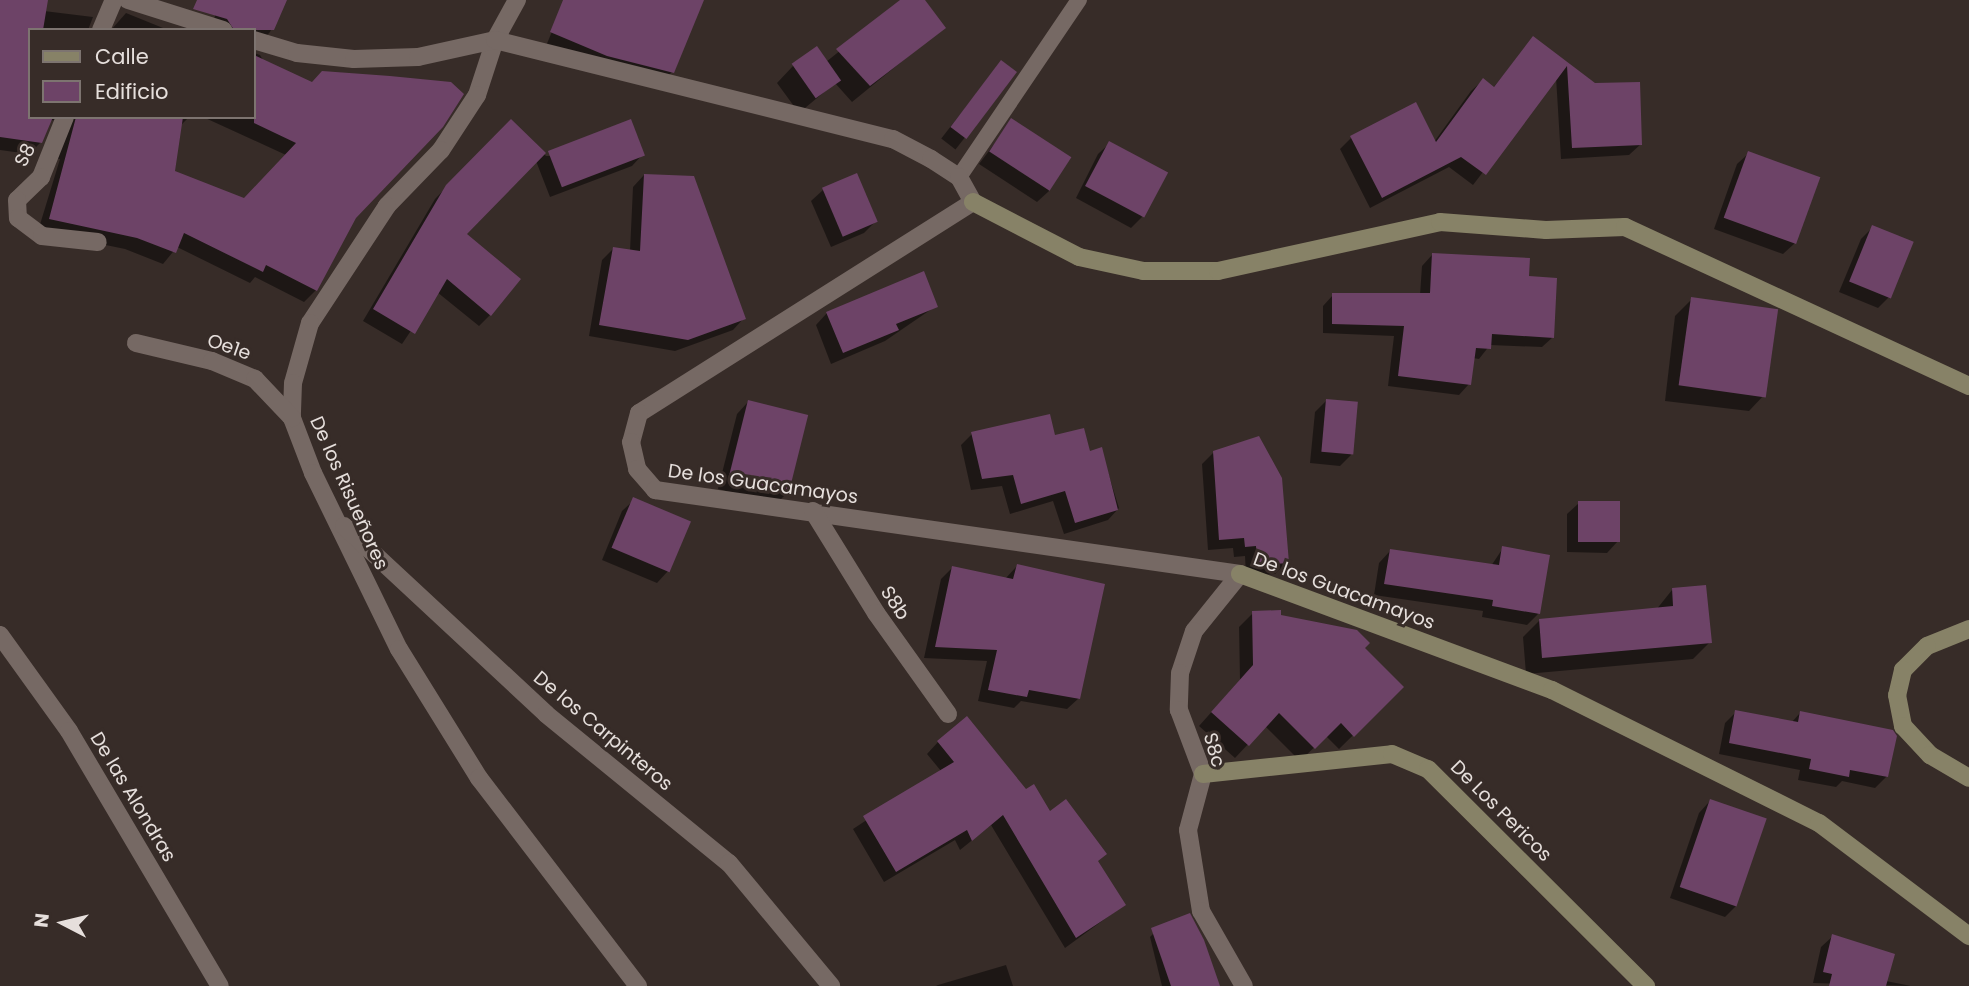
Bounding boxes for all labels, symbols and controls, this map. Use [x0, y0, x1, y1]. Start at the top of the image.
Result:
legend [28, 28, 256, 119]
text: Calle [95, 42, 149, 71]
text: Edificio [95, 77, 169, 106]
street label: S8 [10, 140, 40, 170]
street label: Oe1e [204, 329, 254, 365]
street label: De los Risueñores [305, 413, 393, 573]
street label: De los Guacamayos [667, 459, 859, 509]
street label: De los Guacamayos [1250, 548, 1438, 634]
street label: S8b [875, 582, 915, 624]
street label: De los Carpinteros [529, 666, 677, 796]
street label: De las Alondras [85, 728, 181, 866]
street label: S8c [1198, 730, 1230, 770]
street label: De Los Pericos [1446, 756, 1556, 866]
north arrow [28, 888, 98, 958]
text: N [27, 912, 56, 929]

